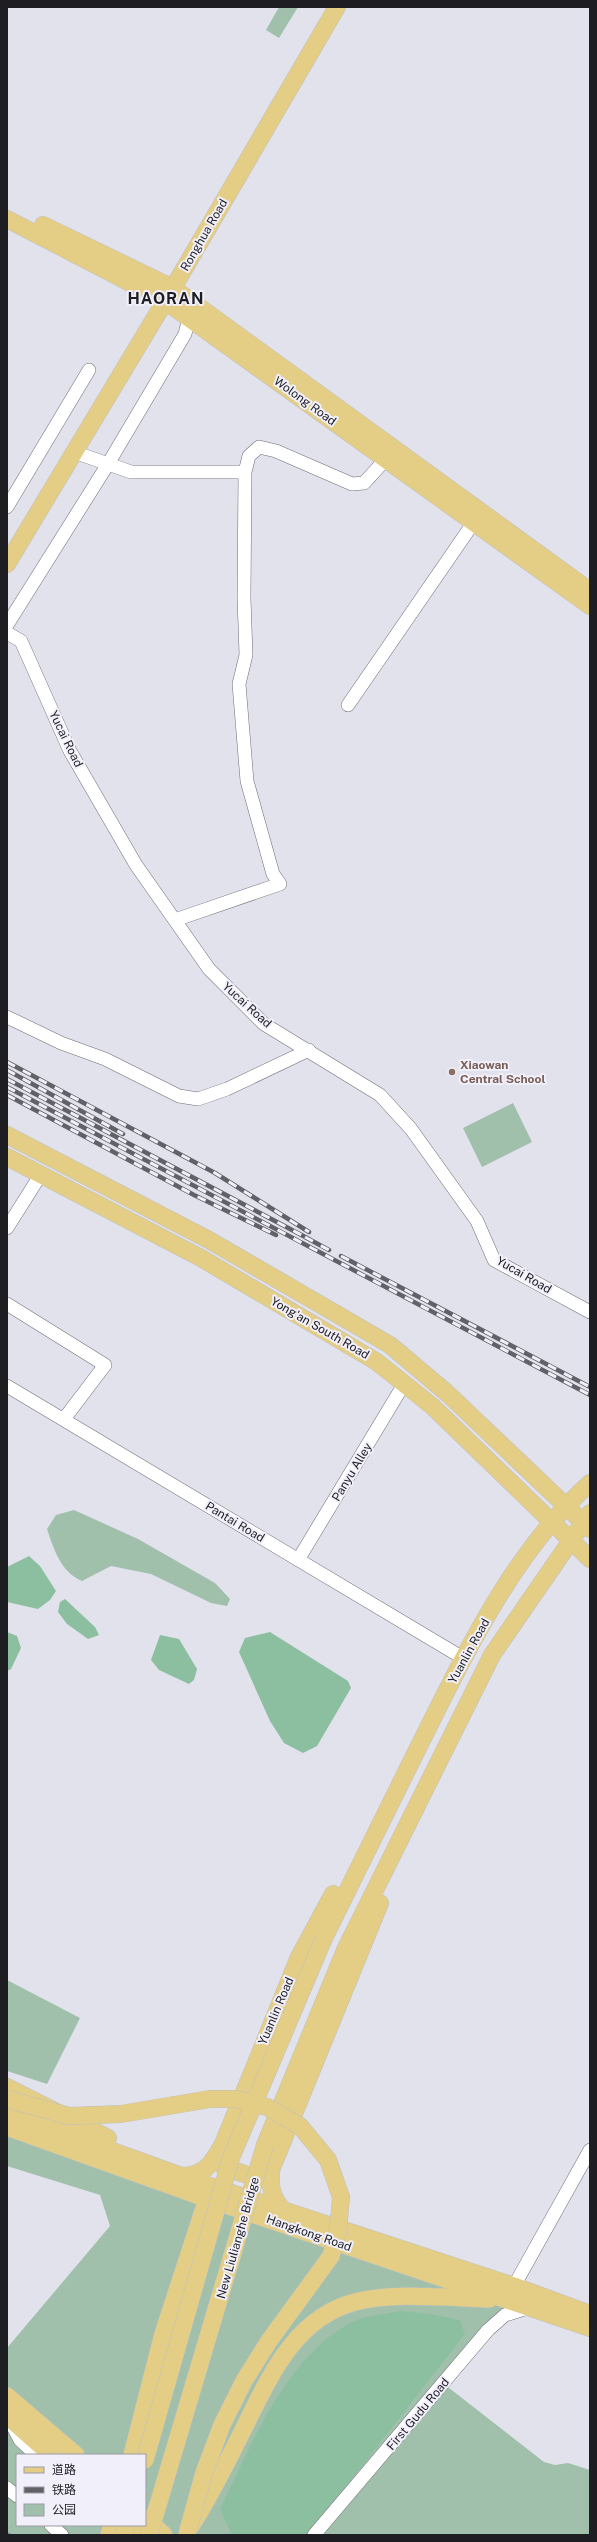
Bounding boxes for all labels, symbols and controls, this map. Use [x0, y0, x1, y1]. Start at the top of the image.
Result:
street label: Ronghua Road [178, 196, 230, 274]
district label: HAORAN [128, 289, 204, 308]
street label: Wolong Road [271, 374, 339, 428]
street label: Yucai Road [46, 708, 86, 770]
street label: Yucai Road [220, 979, 274, 1031]
place label: Xiaowan Central School [460, 1058, 545, 1086]
marker: Xiaowan Central School [447, 1067, 457, 1077]
street label: Yucai Road [494, 1254, 554, 1296]
street label: Yong'an South Road [268, 1294, 372, 1362]
street label: Panyu Alley [329, 1440, 375, 1504]
street label: Pantai Road [203, 1499, 267, 1545]
street label: Yuanlin Road [445, 1616, 493, 1686]
street label: Yuanlin Road [255, 1975, 297, 2047]
street label: New Liulianghe Bridge [214, 2175, 262, 2300]
street label: Hangkong Road [265, 2212, 353, 2254]
street label: First Gudu Road [384, 2375, 452, 2453]
legend [16, 2454, 146, 2526]
text: 道路 [52, 2463, 76, 2477]
text: 铁路 [52, 2483, 76, 2497]
text: 公园 [52, 2503, 76, 2517]

